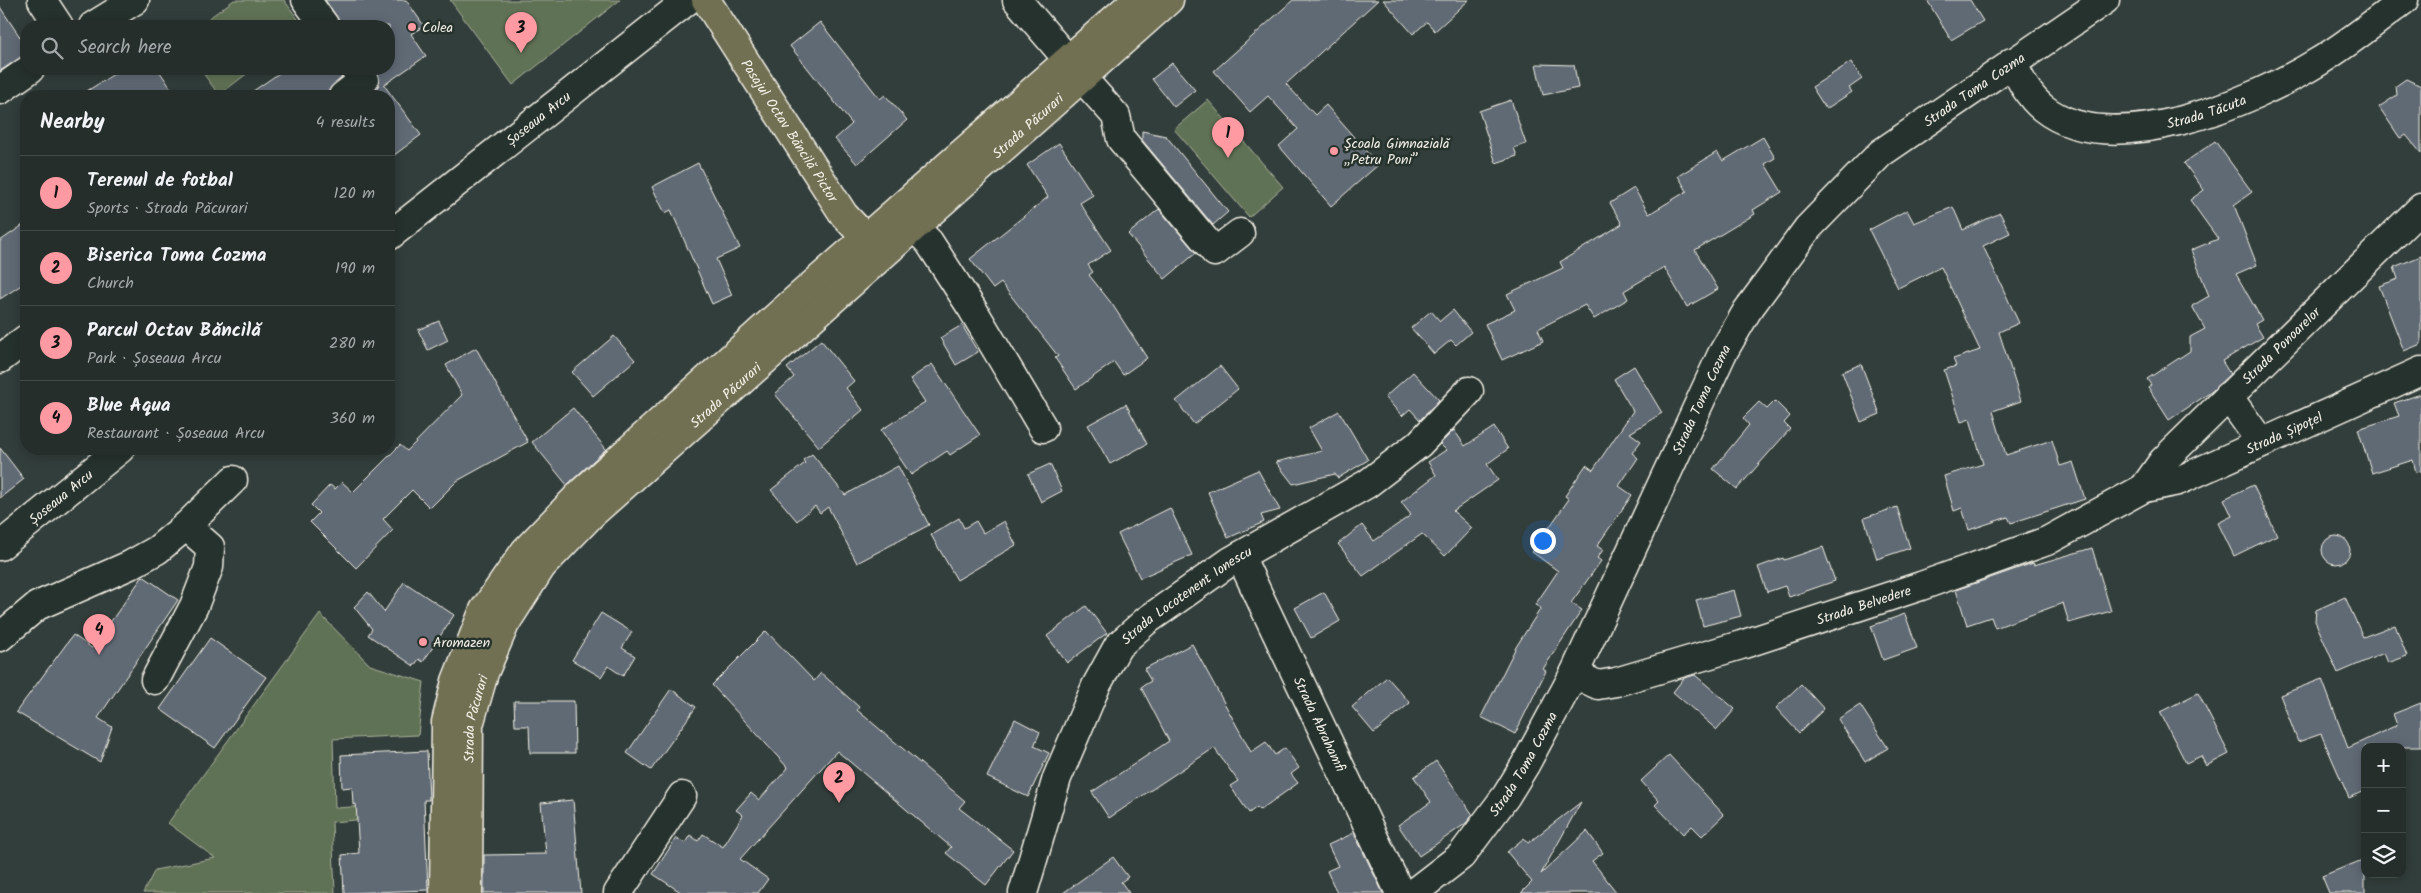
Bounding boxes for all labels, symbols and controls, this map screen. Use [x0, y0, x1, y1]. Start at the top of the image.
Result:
pin: 3 [505, 12, 537, 53]
place label: Colea [422, 17, 453, 39]
search box [20, 20, 395, 75]
marker: Colea [406, 21, 418, 33]
text: Search here [78, 33, 172, 63]
icon: search [38, 34, 66, 62]
street label: Strada Toma Cozma [1919, 48, 2030, 133]
street label: Pasajul Octav Băncilă Pictor [735, 55, 844, 208]
street label: Șoseaua Arcu [501, 86, 576, 152]
street label: Strada Păcurari [988, 88, 1070, 165]
street label: Strada Tăcuta [2165, 89, 2250, 135]
text: Nearby [40, 106, 105, 139]
text: 4 results [316, 110, 375, 135]
pin: 1 [1212, 117, 1244, 158]
place label: Şcoala Gimnazială „Petru Poni” [1344, 133, 1451, 171]
marker: Şcoala Gimnazială „Petru Poni” [1328, 145, 1340, 157]
text: Terenul de fotbal [87, 166, 233, 196]
text: 1 [54, 181, 58, 206]
text: 120 m [334, 181, 375, 206]
text: Sports · Strada Păcurari [87, 196, 248, 221]
text: Biserica Toma Cozma [87, 241, 266, 271]
text: 2 [51, 256, 61, 281]
text: 190 m [335, 256, 375, 281]
text: Church [87, 271, 134, 296]
street label: Strada Ponoarelor [2237, 301, 2327, 390]
text: Parcul Octav Băncilă [87, 316, 261, 346]
text: 3 [52, 331, 60, 356]
text: 280 m [329, 331, 375, 356]
street label: Strada Toma Cozma [1667, 341, 1737, 458]
text: Park · Șoseaua Arcu [87, 346, 221, 371]
street label: Strada Păcurari [685, 357, 767, 434]
text: Blue Aqua [87, 391, 171, 421]
text: 4 [52, 406, 60, 431]
text: 360 m [330, 406, 375, 431]
street label: Strada Șipoțel [2243, 407, 2327, 461]
text: Restaurant · Șoseaua Arcu [87, 421, 265, 446]
street label: Șoseaua Arcu [24, 465, 99, 531]
your location [1530, 528, 1556, 554]
street label: Strada Locotenent Ionescu [1116, 541, 1257, 650]
street label: Strada Belvedere [1814, 580, 1915, 632]
pin: 4 [83, 614, 115, 655]
place label: Aromazen [433, 632, 490, 654]
marker: Aromazen [417, 636, 429, 648]
street label: Strada Păcurari [459, 672, 495, 763]
street label: Strada Abrahamfi [1287, 673, 1351, 776]
street label: Strada Toma Cozma [1484, 708, 1564, 822]
map controls [2361, 743, 2406, 878]
button: + [2361, 743, 2406, 788]
pin: 2 [823, 762, 855, 803]
button: − [2361, 788, 2406, 833]
button: layers [2361, 833, 2406, 878]

